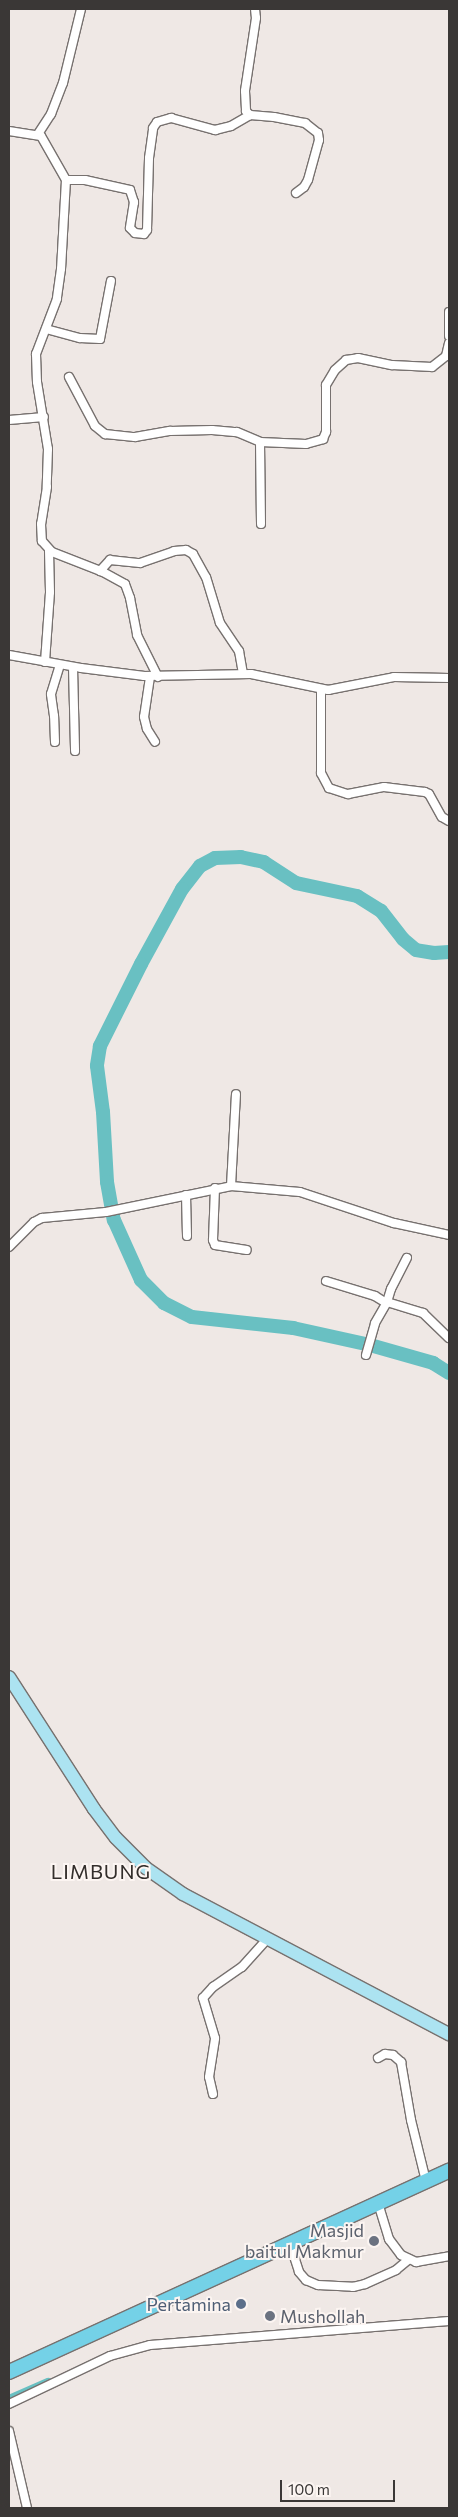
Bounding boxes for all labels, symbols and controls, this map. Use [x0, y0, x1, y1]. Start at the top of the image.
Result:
district label: LIMBUNG [50, 1859, 152, 1883]
place label: Masjid baitul Makmur [245, 2220, 364, 2262]
marker: Masjid baitul Makmur [368, 2235, 380, 2247]
place label: Pertamina [146, 2293, 231, 2315]
marker: Pertamina [235, 2298, 247, 2310]
place label: Mushollah [280, 2305, 365, 2327]
marker: Mushollah [264, 2310, 276, 2322]
scale bar [283, 2470, 398, 2502]
text: 100 m [288, 2480, 330, 2498]

